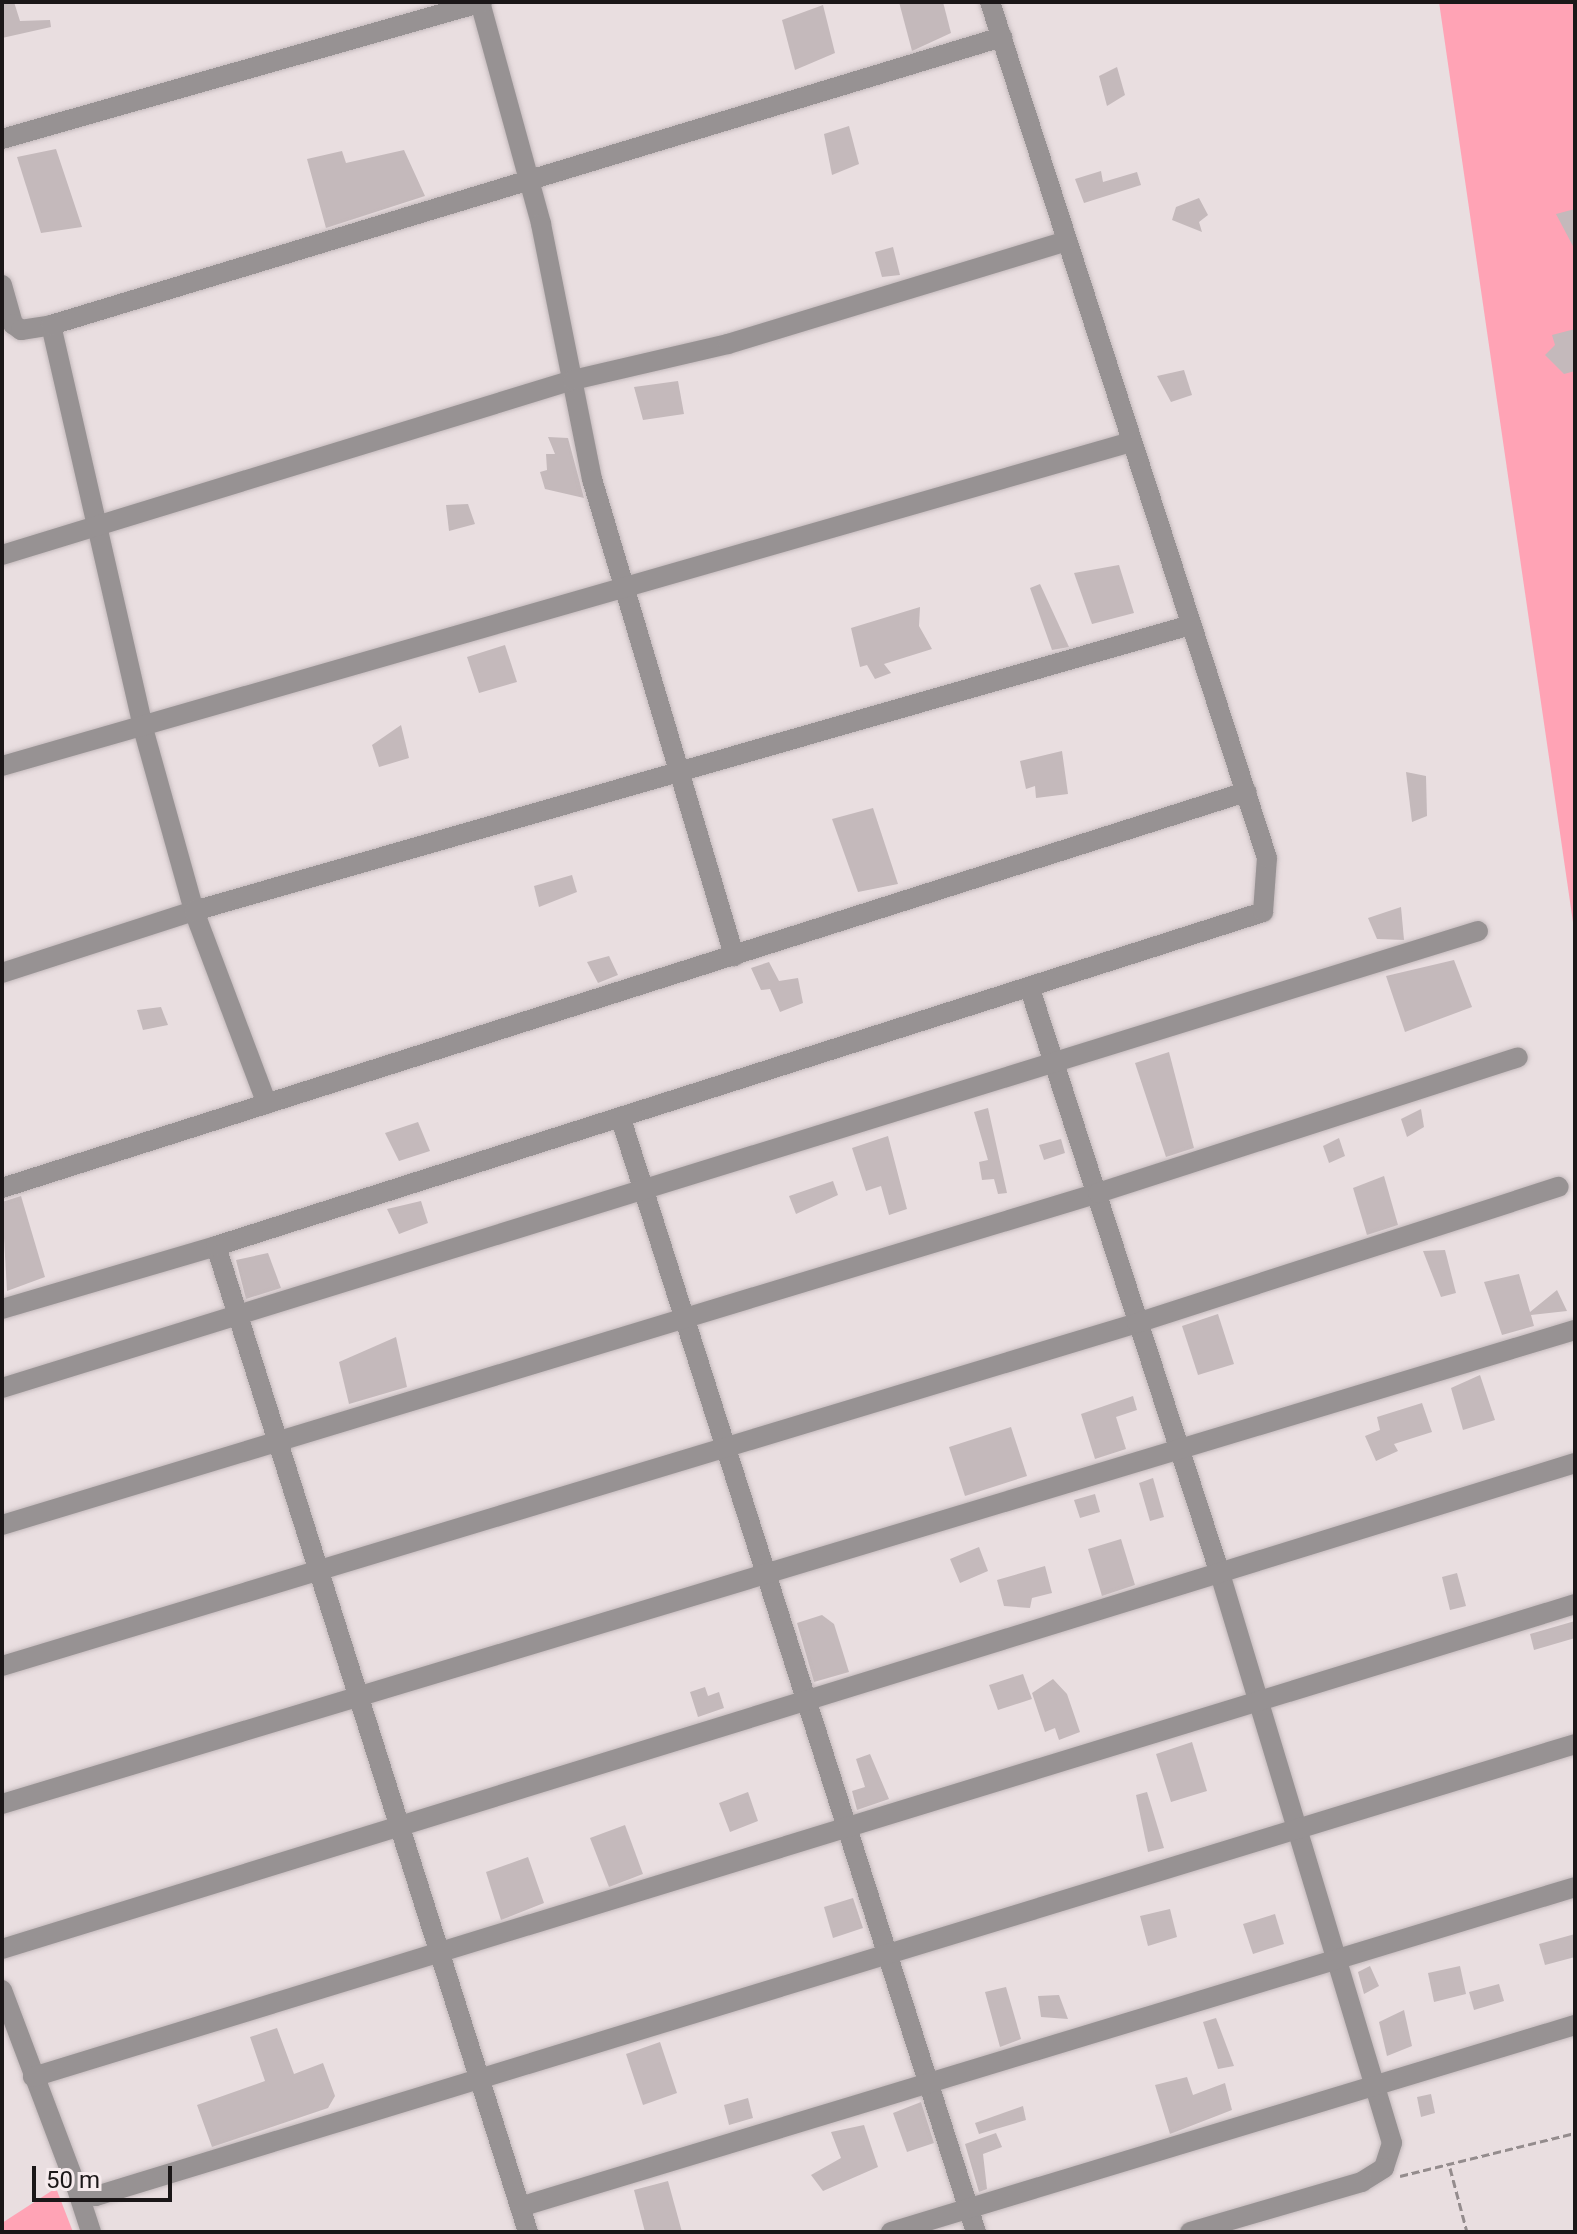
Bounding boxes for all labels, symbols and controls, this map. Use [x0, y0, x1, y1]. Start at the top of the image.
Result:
scale bar [36, 2150, 176, 2200]
text: 50 m [46, 2166, 100, 2194]

